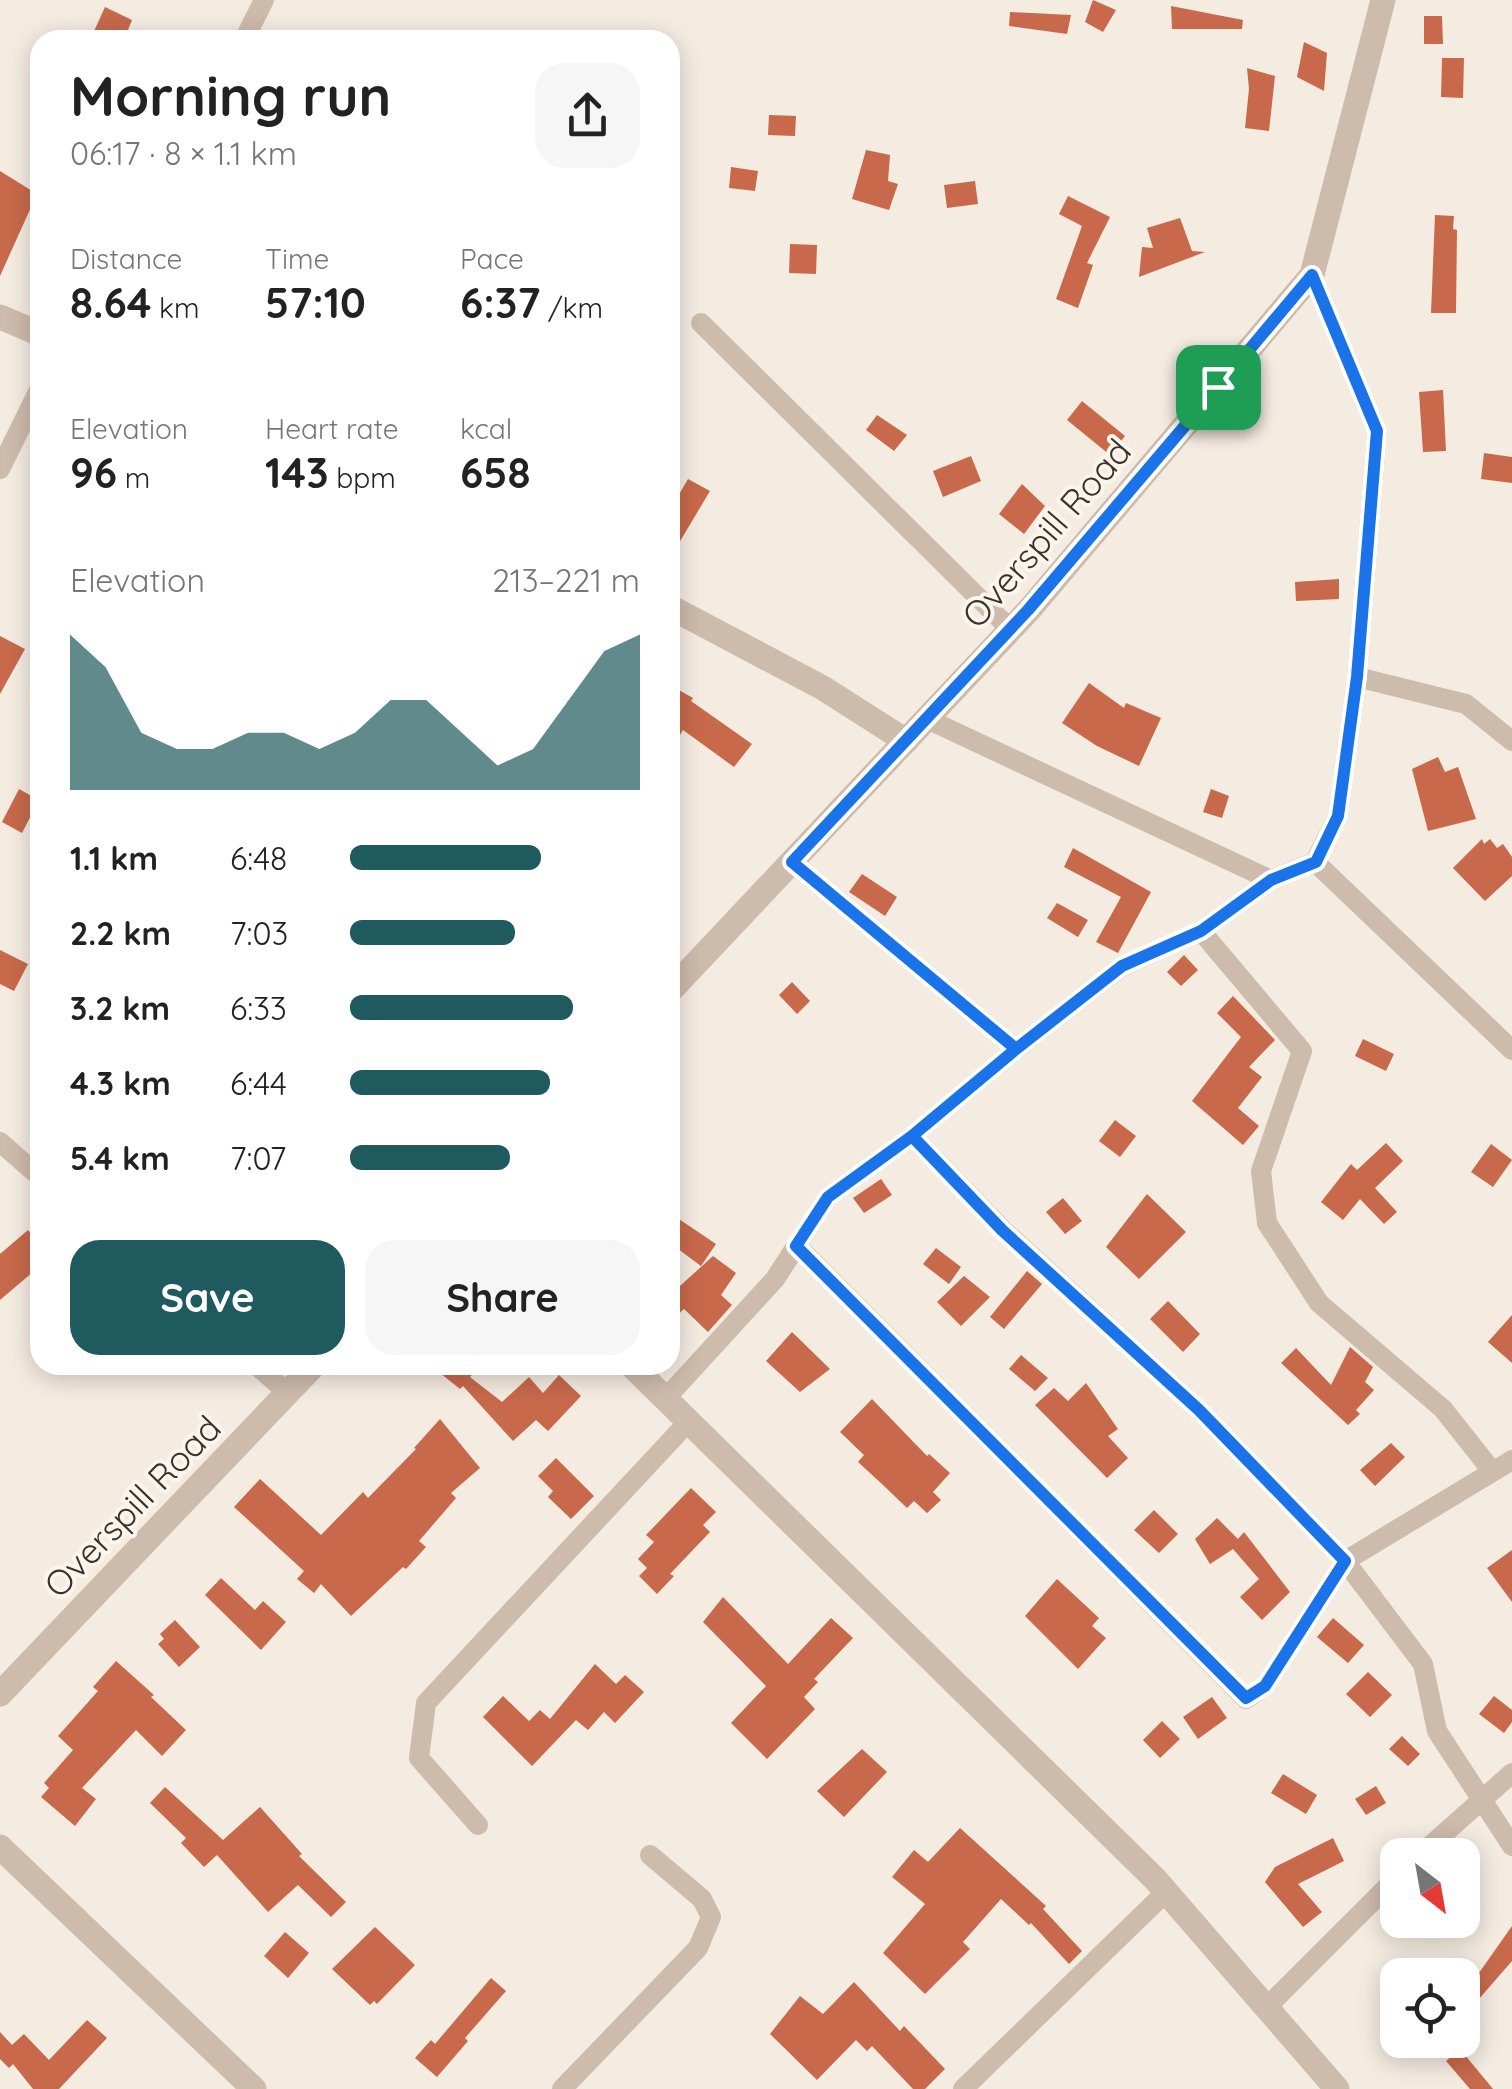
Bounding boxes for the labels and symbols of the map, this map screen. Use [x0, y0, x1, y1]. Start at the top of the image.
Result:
pin [1176, 345, 1261, 430]
street label: Overspill Road [952, 430, 1140, 636]
street label: Overspill Road [34, 1406, 230, 1606]
north arrow [1380, 1838, 1480, 1938]

